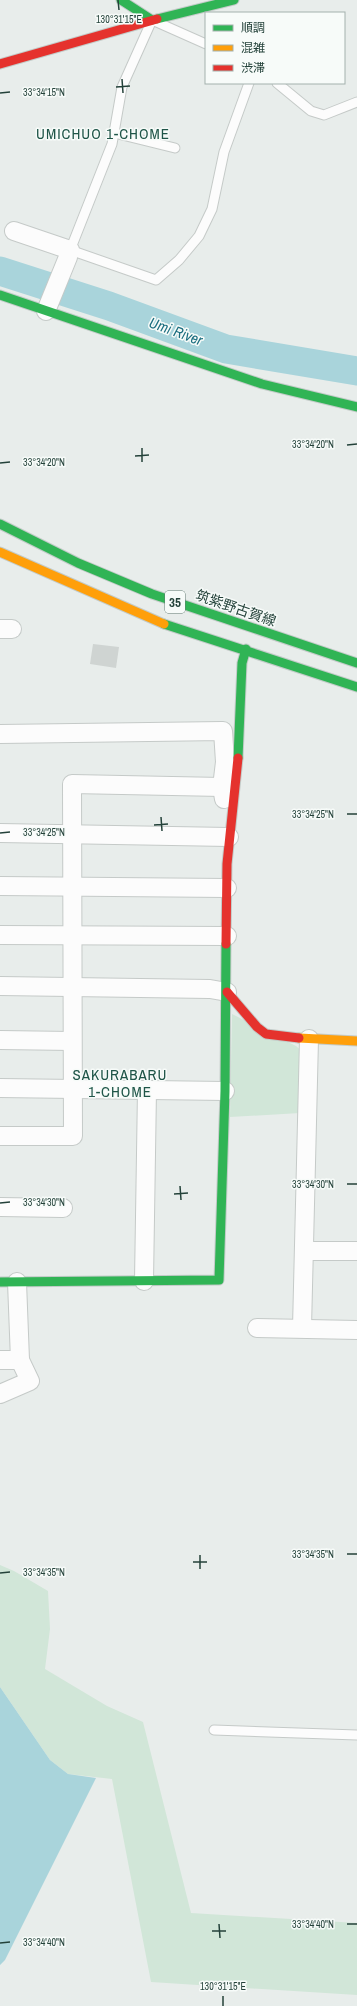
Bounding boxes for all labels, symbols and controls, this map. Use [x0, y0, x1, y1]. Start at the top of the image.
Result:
legend [205, 12, 345, 84]
text: 130°31'15"E [96, 13, 142, 26]
text: 順調 [241, 20, 265, 36]
text: 混雑 [241, 40, 265, 56]
text: 渋滞 [241, 60, 265, 76]
text: 33°34'15"N [23, 86, 65, 99]
district label: UMICHUO 1-CHOME [36, 123, 170, 144]
water label: Umi River [146, 312, 206, 351]
text: 33°34'20"N [292, 438, 334, 451]
text: 33°34'20"N [23, 456, 65, 469]
street label: 筑紫野古賀線 [193, 586, 279, 630]
road number: 35 [165, 591, 185, 613]
text: 33°34'25"N [292, 808, 334, 821]
text: 33°34'25"N [23, 826, 65, 839]
district label: SAKURABARU 1-CHOME [73, 1064, 167, 1102]
text: 33°34'30"N [292, 1178, 334, 1191]
text: 33°34'30"N [23, 1196, 65, 1209]
text: 33°34'35"N [292, 1548, 334, 1561]
text: 33°34'35"N [23, 1566, 65, 1579]
text: 33°34'40"N [292, 1918, 334, 1931]
text: 33°34'40"N [23, 1936, 65, 1949]
text: 130°31'15"E [200, 1980, 246, 1993]

